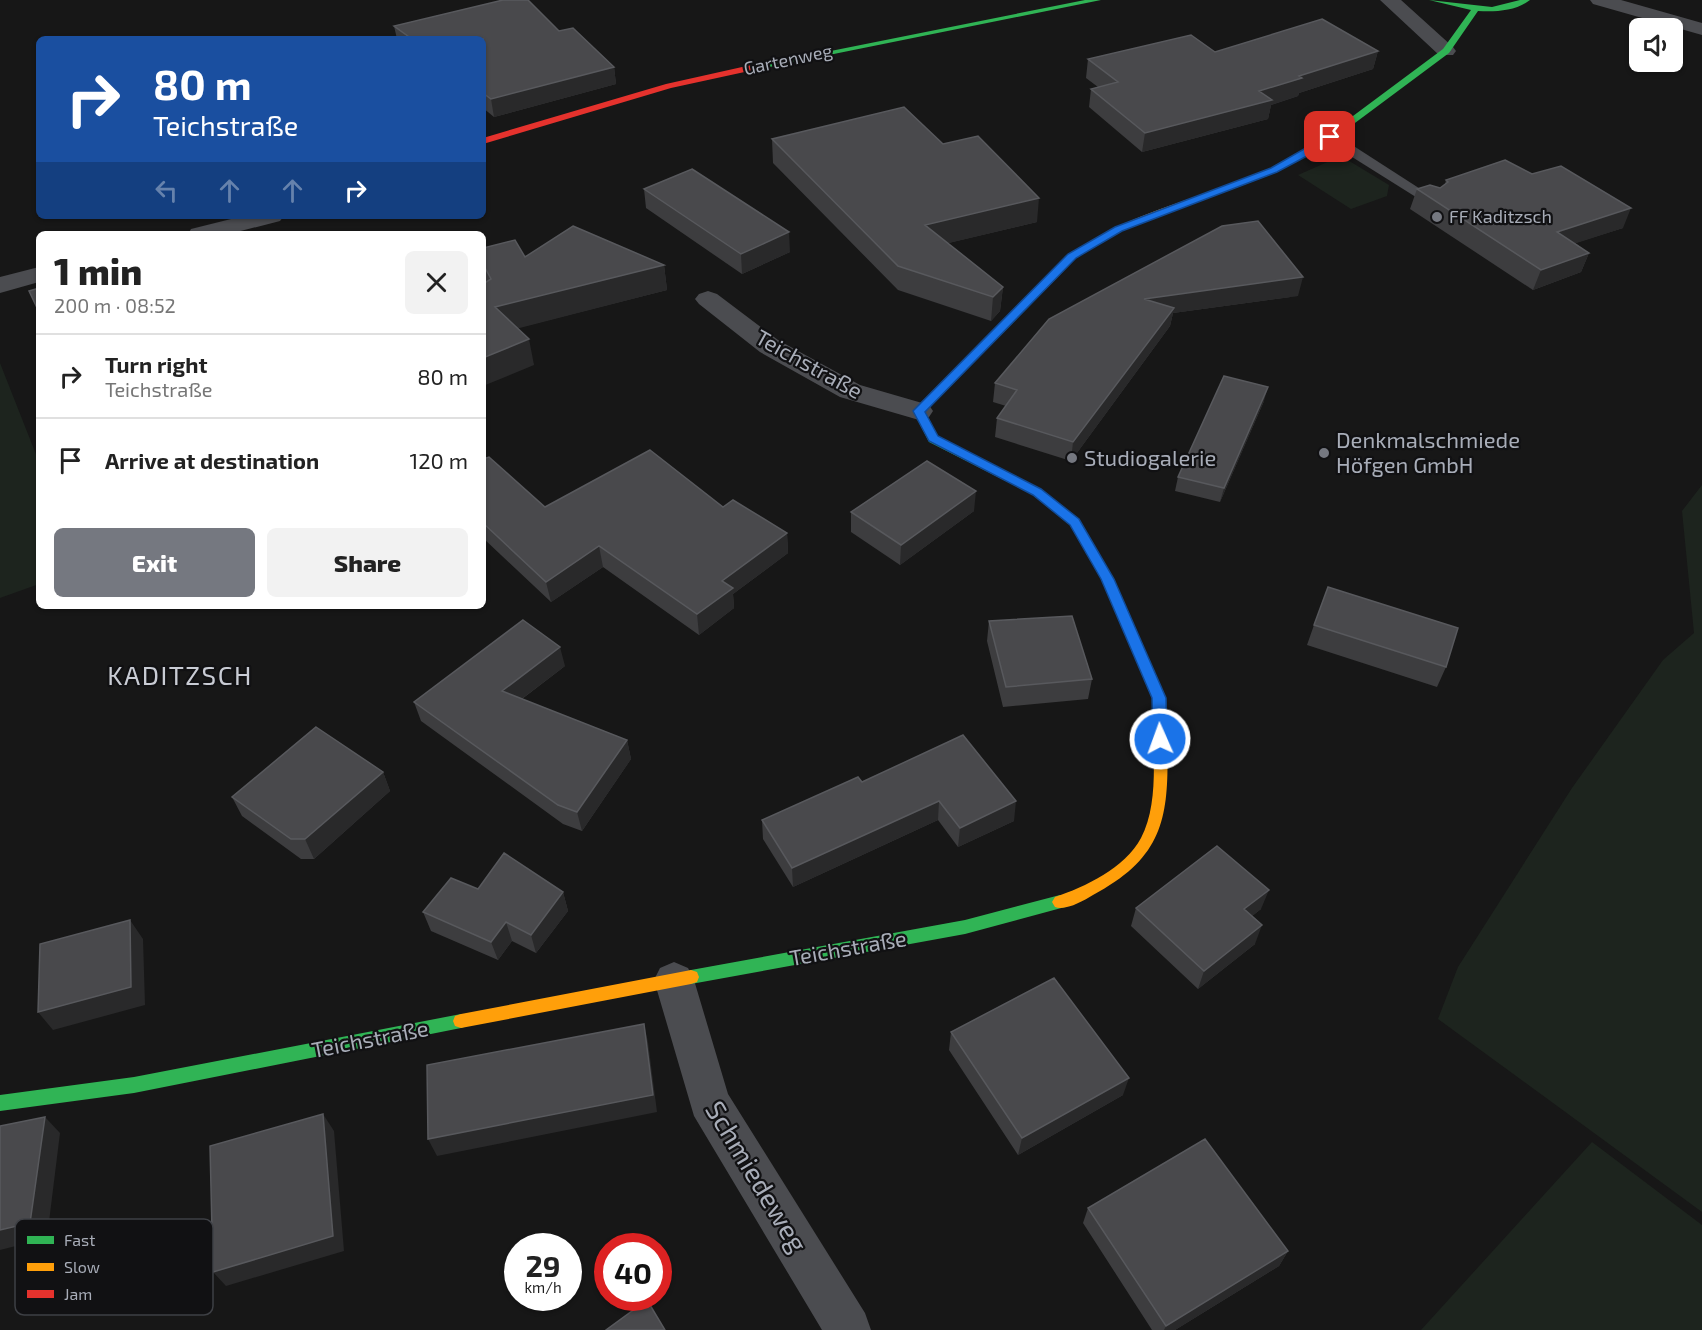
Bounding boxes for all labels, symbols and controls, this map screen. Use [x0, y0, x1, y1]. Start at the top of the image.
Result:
map controls [1629, 18, 1683, 72]
button: sound [1629, 18, 1683, 72]
street label: Gartenweg [742, 39, 834, 79]
text: 80 m [153, 58, 252, 108]
icon: right [54, 60, 132, 138]
text: Teichstraße [153, 109, 298, 141]
pin [1304, 111, 1355, 162]
icon: arrive [1313, 120, 1346, 153]
icon: left [150, 174, 183, 207]
icon: ahead [213, 174, 246, 207]
icon: ahead [276, 174, 309, 207]
icon: right [339, 174, 372, 207]
place label: FF Kaditzsch [1449, 205, 1552, 227]
marker: FF Kaditzsch [1430, 210, 1444, 224]
text: 1 min [54, 249, 142, 292]
button: close [405, 251, 468, 314]
text: 200 m · 08:52 [54, 293, 176, 317]
street label: Teichstraße [751, 323, 868, 403]
text: Turn right [105, 351, 207, 377]
icon: right [54, 360, 87, 393]
text: 80 m [417, 363, 468, 389]
text: Teichstraße [105, 377, 213, 401]
place label: Denkmalschmiede Höfgen GmbH [1336, 426, 1520, 477]
icon: arrive [54, 444, 87, 477]
place label: Studiogalerie [1084, 444, 1216, 470]
marker: Denkmalschmiede Höfgen GmbH [1317, 446, 1331, 460]
text: Arrive at destination [105, 447, 319, 473]
text: 120 m [409, 447, 468, 473]
marker: Studiogalerie [1065, 451, 1079, 465]
button: Exit [54, 528, 255, 597]
button: Share [267, 528, 468, 597]
district label: KADITZSCH [107, 659, 253, 690]
position arrow [1128, 707, 1192, 771]
street label: Teichstraße [787, 924, 908, 970]
street label: Teichstraße [309, 1014, 430, 1062]
street label: Schmiedeweg [699, 1095, 815, 1258]
legend [15, 1219, 213, 1315]
text: Fast [64, 1230, 95, 1249]
speed limit sign: 40 [594, 1233, 672, 1311]
text: 29 [525, 1247, 561, 1283]
text: Slow [64, 1257, 100, 1276]
text: km/h [524, 1278, 562, 1296]
text: Jam [64, 1284, 92, 1303]

